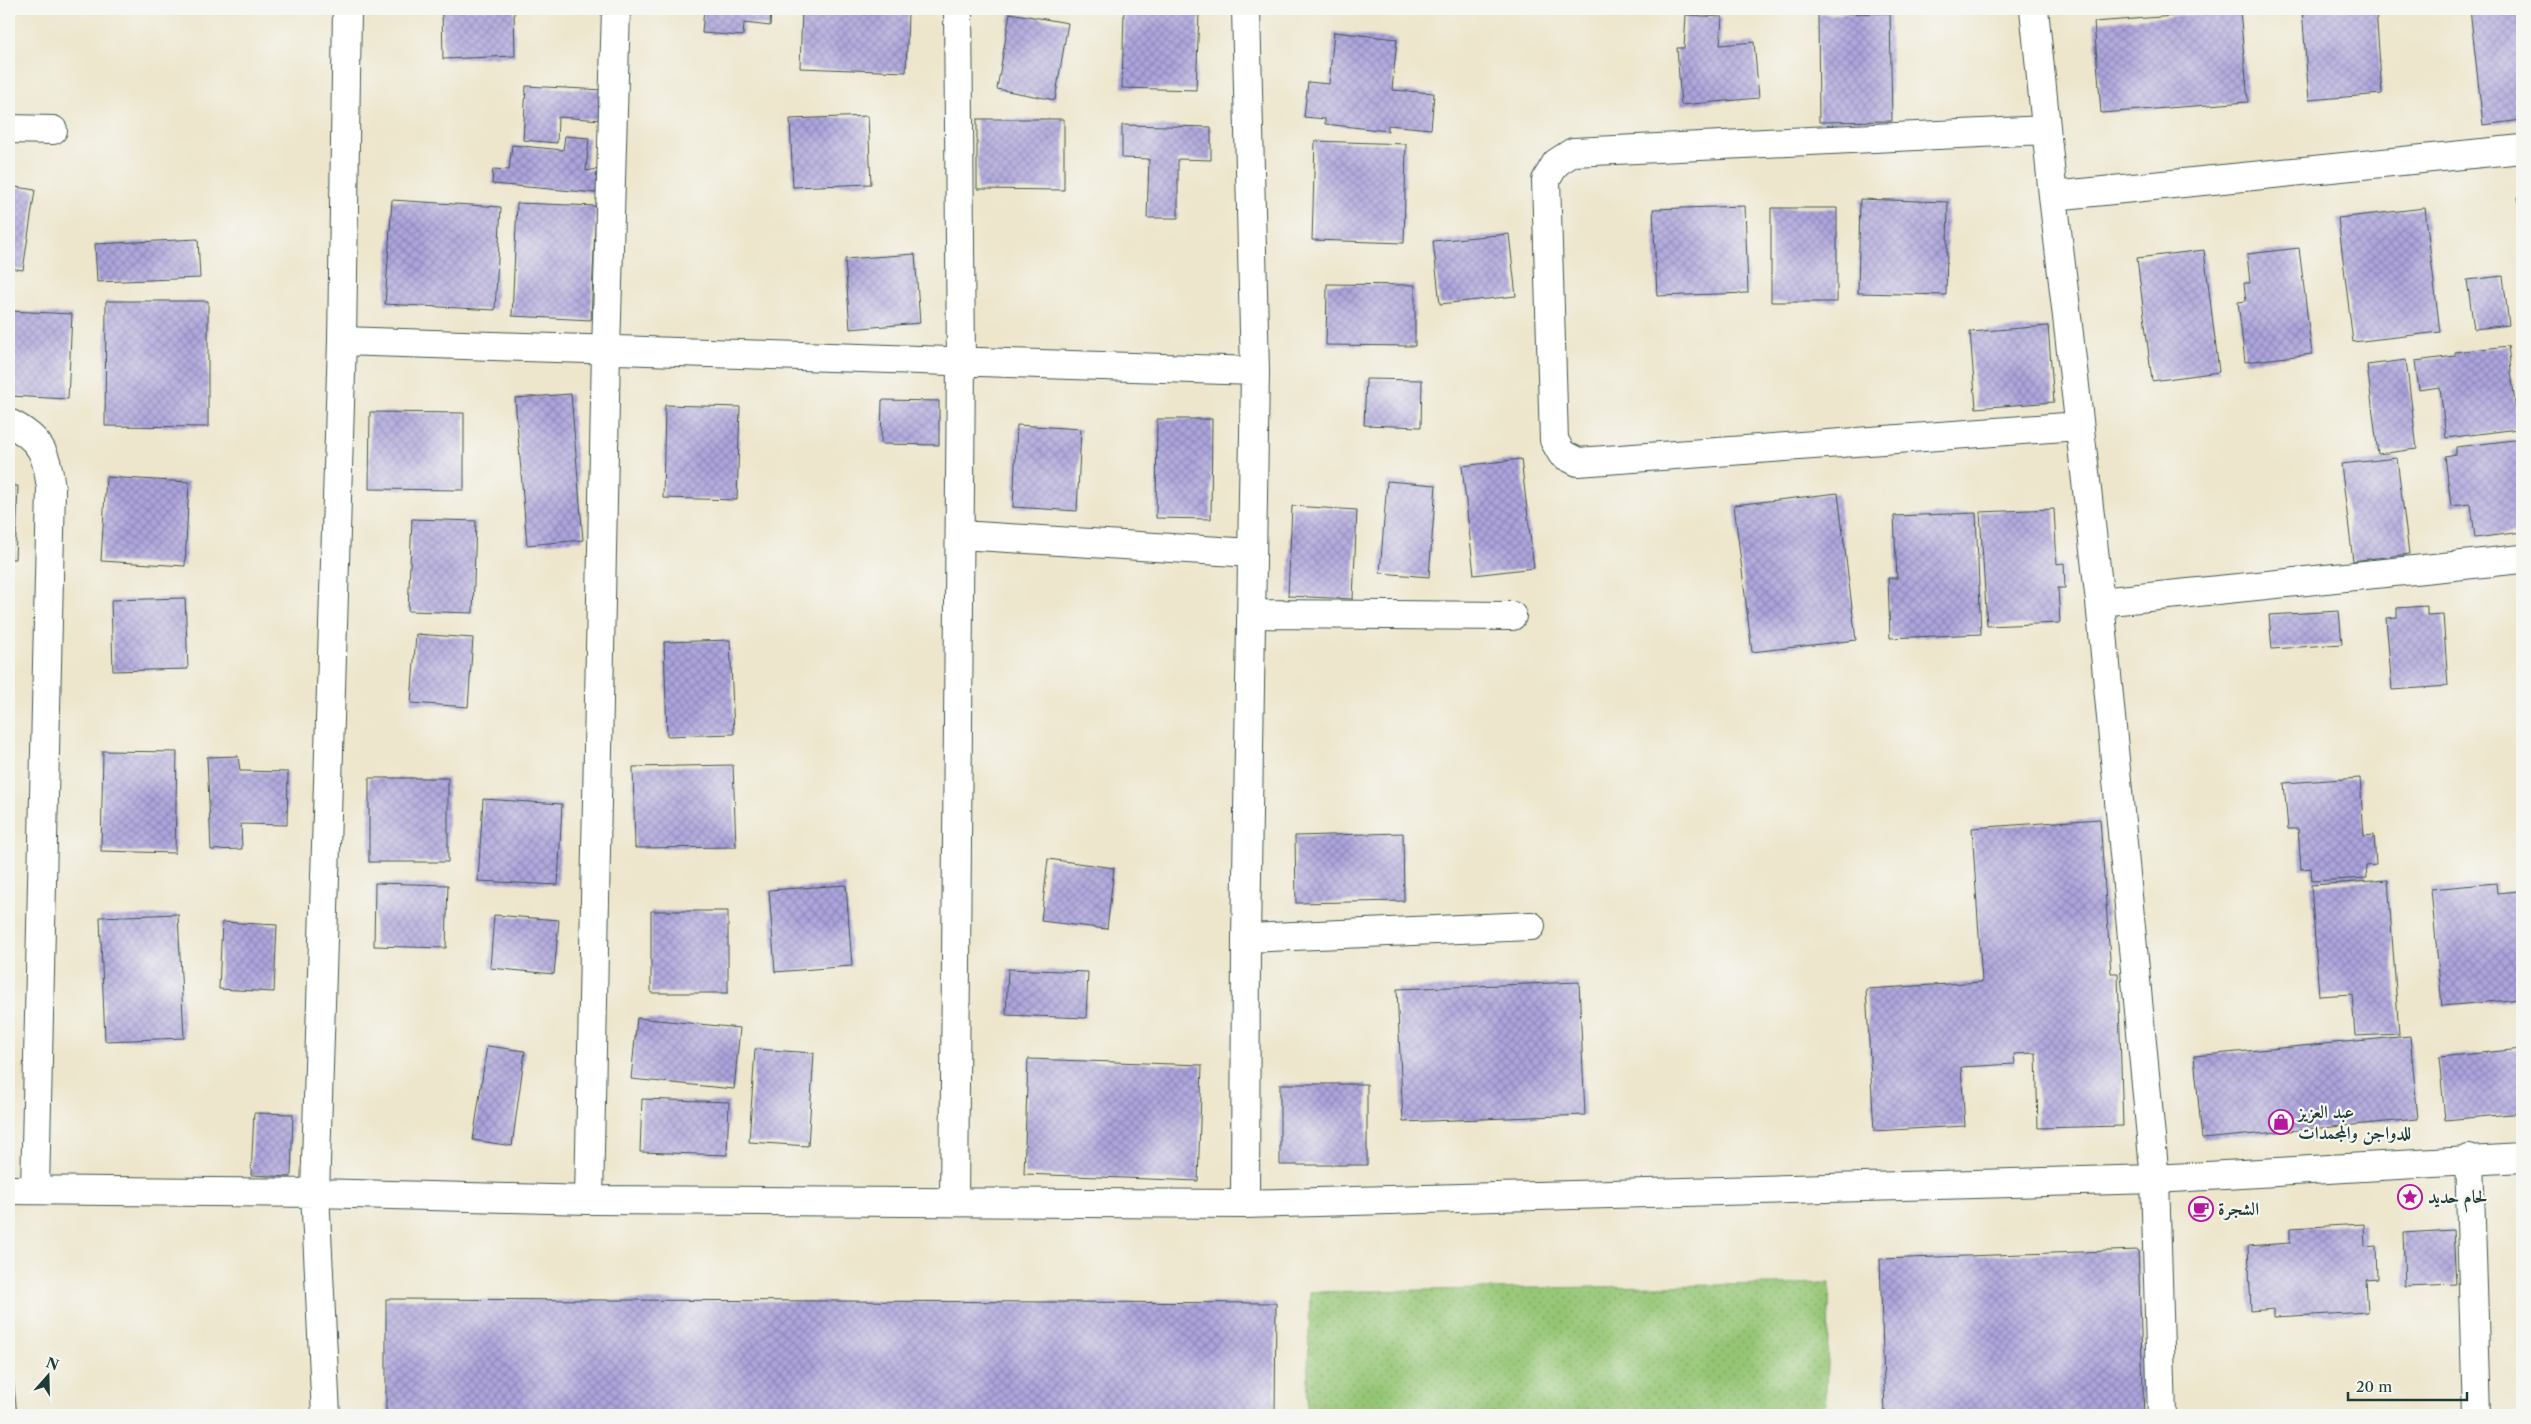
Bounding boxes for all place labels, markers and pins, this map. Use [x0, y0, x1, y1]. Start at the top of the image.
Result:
place label: عبد العزيز للدواجن والمجمدات [2296, 1101, 2411, 1145]
shop icon: عبد العزيز للدواجن والمجمدات [2268, 1109, 2294, 1135]
place icon: لحام حديد [2397, 1184, 2423, 1210]
place label: لحام حديد [2428, 1186, 2488, 1213]
cafe icon: الشجرة [2188, 1196, 2214, 1222]
place label: الشجرة [2218, 1198, 2259, 1221]

